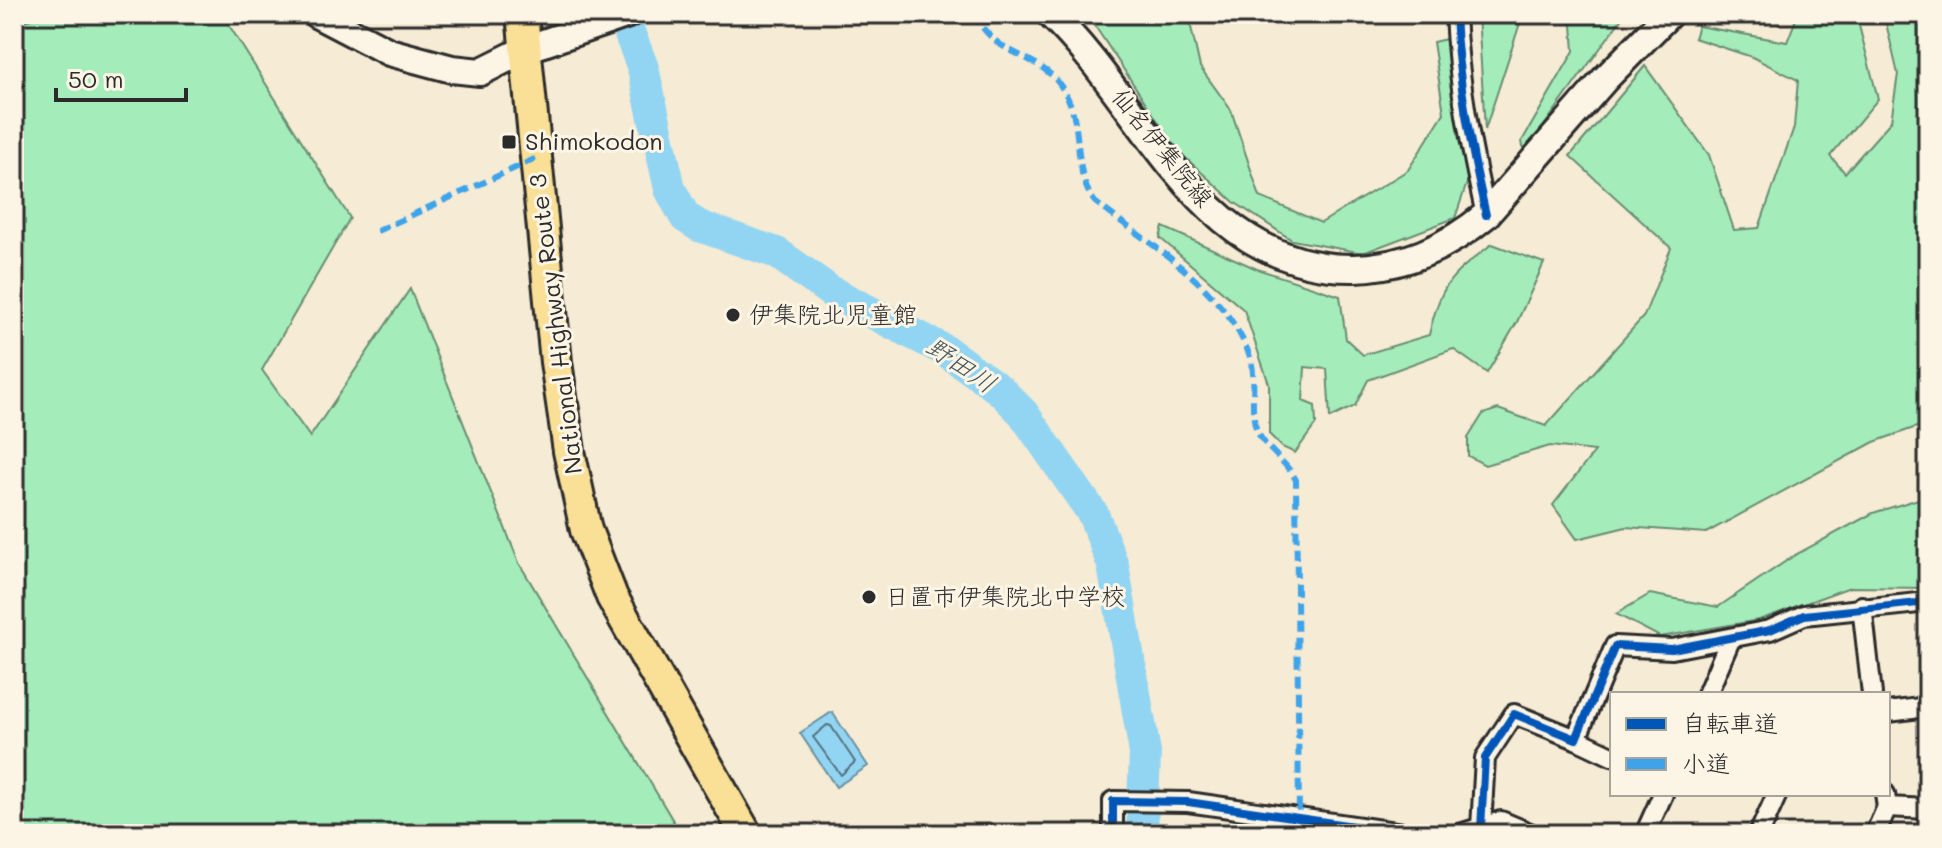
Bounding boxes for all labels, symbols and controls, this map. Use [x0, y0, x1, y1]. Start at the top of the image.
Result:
scale bar [56, 52, 186, 102]
text: 50 m [68, 63, 124, 94]
street label: 仙名伊集院線 [1106, 81, 1221, 213]
place label: Shimokodon [525, 125, 662, 156]
marker: Shimokodon [500, 133, 518, 151]
street label: National Highway Route 3 [521, 172, 588, 476]
place label: 伊集院北児童館 [749, 298, 917, 329]
marker: 伊集院北児童館 [724, 306, 742, 324]
water label: 野田川 [920, 328, 1003, 400]
place label: 日置市伊集院北中学校 [885, 580, 1125, 611]
marker: 日置市伊集院北中学校 [860, 588, 878, 606]
legend [1610, 692, 1890, 796]
text: 自転車道 [1682, 707, 1778, 738]
text: 小道 [1682, 747, 1730, 778]

